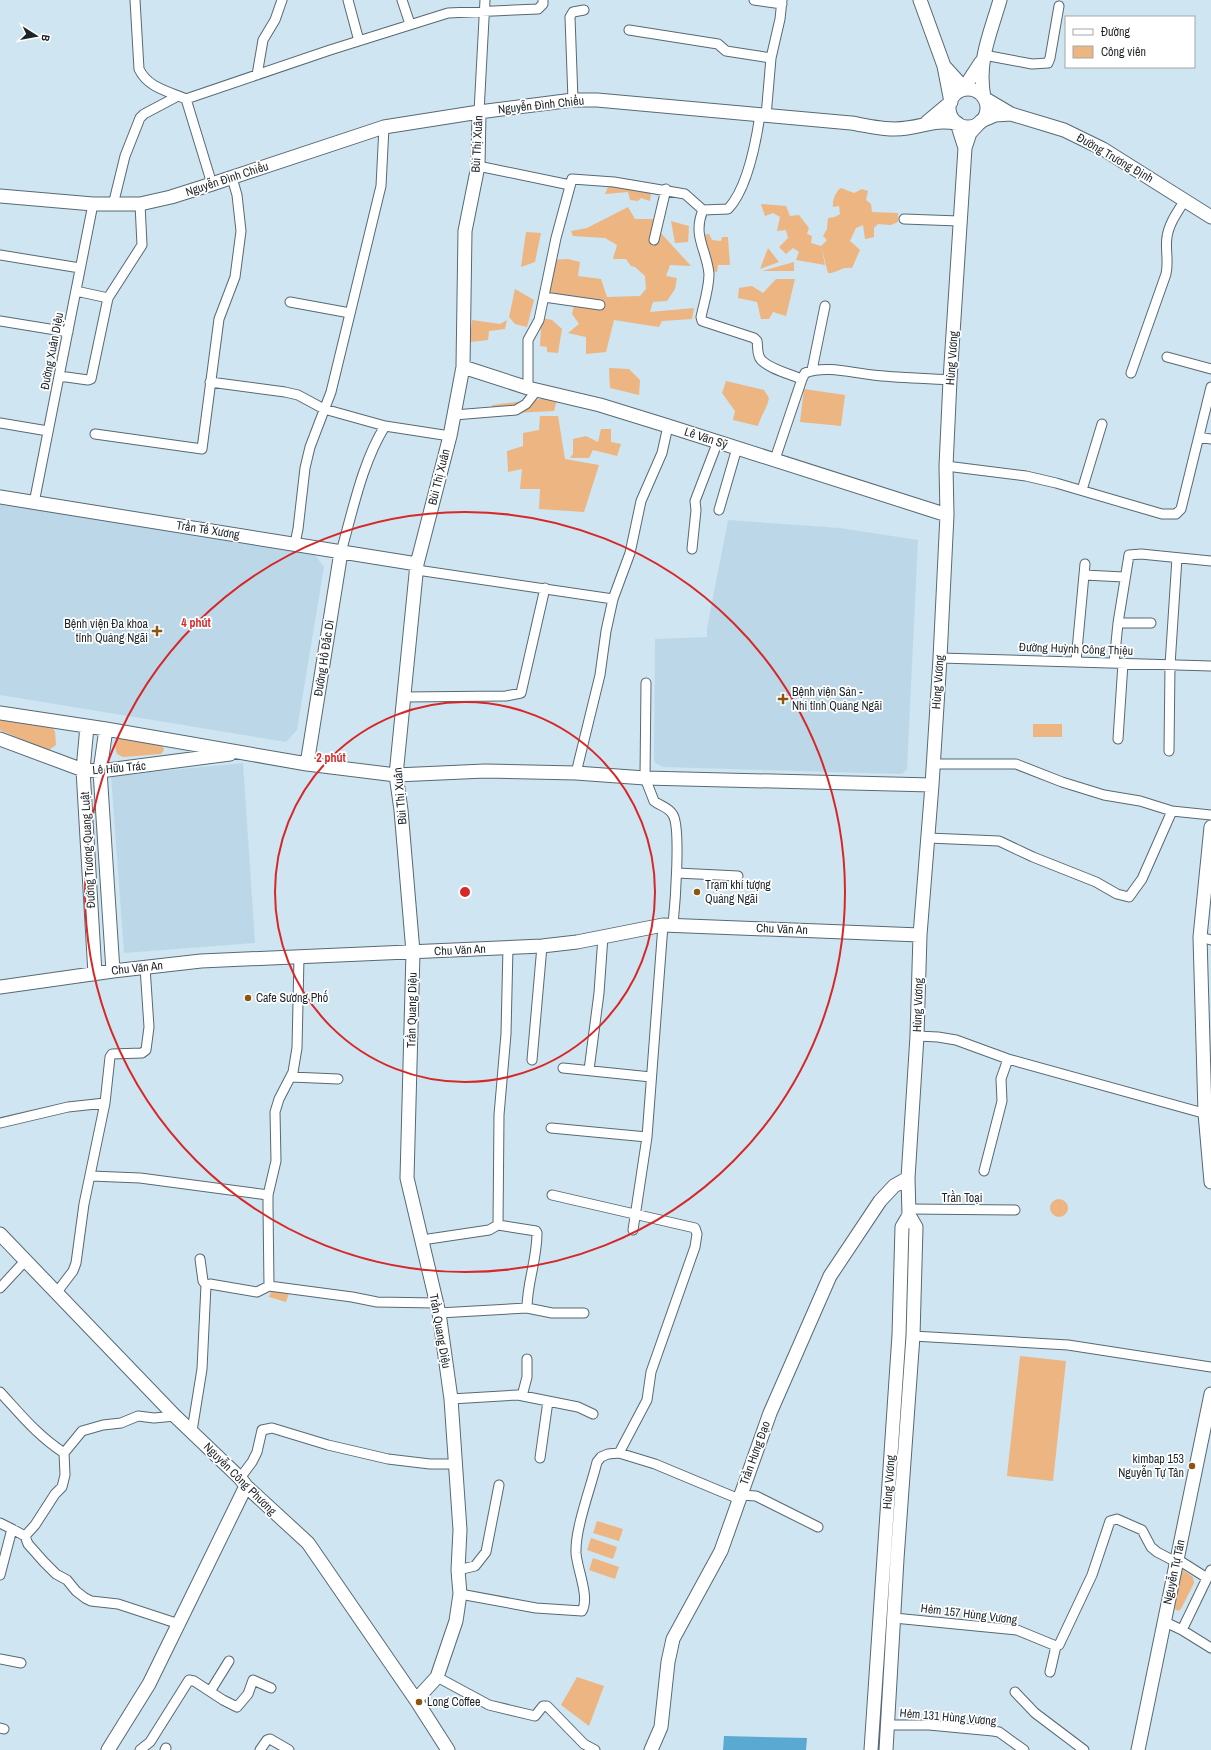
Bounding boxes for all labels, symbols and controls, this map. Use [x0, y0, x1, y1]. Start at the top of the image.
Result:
north arrow [16, 16, 56, 56]
legend [1065, 16, 1195, 68]
text: Đường [1101, 24, 1131, 40]
text: B [38, 33, 53, 43]
text: Công viên [1101, 44, 1146, 60]
street label: Nguyễn Đình Chiểu [497, 93, 585, 117]
street label: Bùi Thị Xuân [468, 115, 486, 173]
street label: Đường Trương Định [1074, 130, 1156, 186]
street label: Nguyễn Đình Chiểu [183, 158, 271, 200]
street label: Đường Xuân Diệu [37, 311, 67, 391]
street label: Hùng Vương [942, 330, 962, 386]
street label: Lê Văn Sỹ [682, 423, 730, 453]
street label: Bùi Thị Xuân [424, 447, 454, 507]
street label: Trần Tế Xương [175, 517, 241, 543]
text: 4 phút [181, 615, 211, 631]
place label: Bệnh viện Đa khoa tỉnh Quảng Ngãi [64, 616, 149, 646]
street label: Đường Hồ Đắc Di [310, 619, 338, 697]
marker: Bệnh viện Đa khoa tỉnh Quảng Ngãi [151, 625, 163, 637]
street label: Đường Huỳnh Công Thiệu [1019, 639, 1133, 659]
street label: Hùng Vương [928, 654, 948, 710]
place label: Bệnh viện Sản - Nhi tỉnh Quảng Ngãi [792, 684, 882, 714]
marker: Bệnh viện Sản - Nhi tỉnh Quảng Ngãi [777, 693, 789, 705]
text: 2 phút [316, 750, 346, 766]
street label: Lê Hữu Trác [92, 758, 146, 778]
street label: Bùi Thị Xuân [390, 767, 410, 825]
street label: Đường Trương Quang Luật [77, 791, 99, 909]
place label: Trạm khí tượng Quảng Ngãi [705, 877, 771, 907]
centre of rings [458, 885, 472, 899]
marker: Trạm khí tượng Quảng Ngãi [692, 887, 702, 897]
street label: Chu Văn An [756, 920, 808, 938]
street label: Chu Văn An [434, 941, 486, 959]
street label: Chu Văn An [110, 957, 164, 979]
street label: Trần Quang Diệu [403, 972, 421, 1048]
street label: Hùng Vương [909, 977, 927, 1032]
place label: Cafe Sương Phố [256, 990, 328, 1006]
marker: Cafe Sương Phố [243, 993, 253, 1003]
street label: Trần Toại [941, 1190, 983, 1206]
street label: Trần Quang Diệu [426, 1292, 454, 1370]
street label: Trần Hưng Đạo [736, 1419, 774, 1487]
street label: Nguyễn Công Phương [200, 1439, 280, 1519]
place label: kimbap 153 Nguyễn Tự Tân [1118, 1451, 1184, 1481]
street label: Hùng Vương [879, 1454, 899, 1510]
marker: kimbap 153 Nguyễn Tự Tân [1187, 1461, 1197, 1471]
street label: Nguyễn Tự Tân [1159, 1538, 1189, 1606]
street label: Hẻm 157 Hùng Vương [920, 1600, 1019, 1628]
place label: Long Coffee [427, 1694, 480, 1710]
marker: Long Coffee [414, 1697, 424, 1707]
street label: Hẻm 131 Hùng Vương [899, 1705, 998, 1729]

